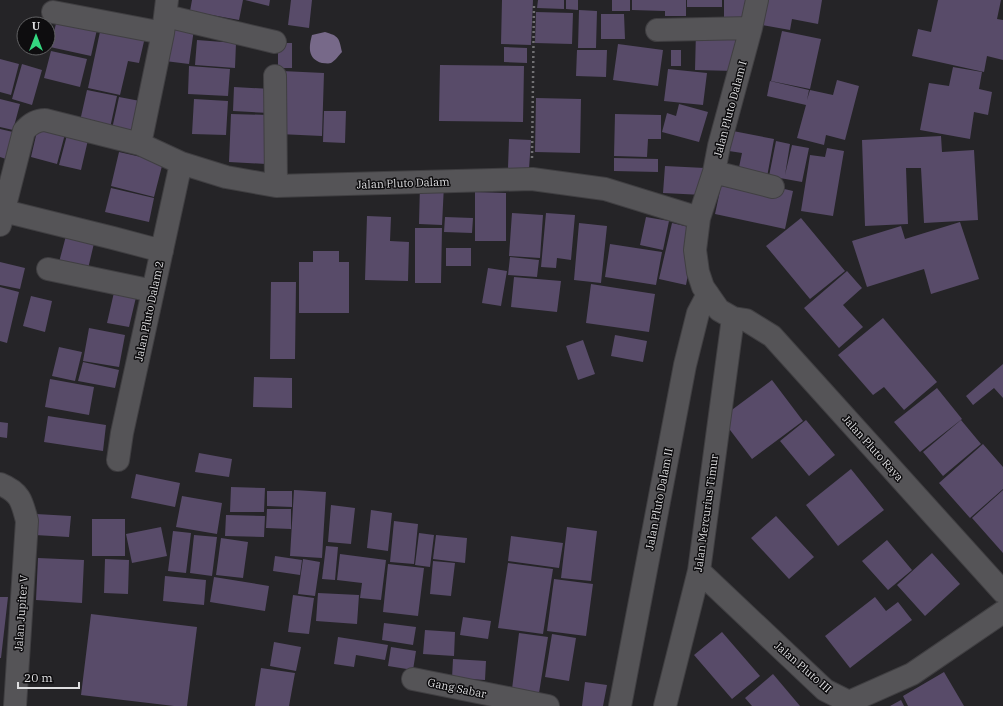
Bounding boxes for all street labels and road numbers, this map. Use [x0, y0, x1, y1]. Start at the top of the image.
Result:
street label: Jalan Pluto Dalam I [710, 59, 750, 159]
street label: Jalan Pluto Dalam [356, 174, 450, 192]
street label: Jalan Pluto Dalam 2 [132, 260, 166, 362]
street label: Jalan Pluto Raya [840, 412, 906, 484]
street label: Jalan Pluto Dalam II [642, 447, 676, 551]
street label: Jalan Mercurius Timur [691, 453, 721, 573]
street label: Jalan Jupiter V [11, 574, 31, 652]
street label: Jalan Pluto III [772, 638, 834, 696]
street label: Gang Sabar [426, 675, 488, 701]

